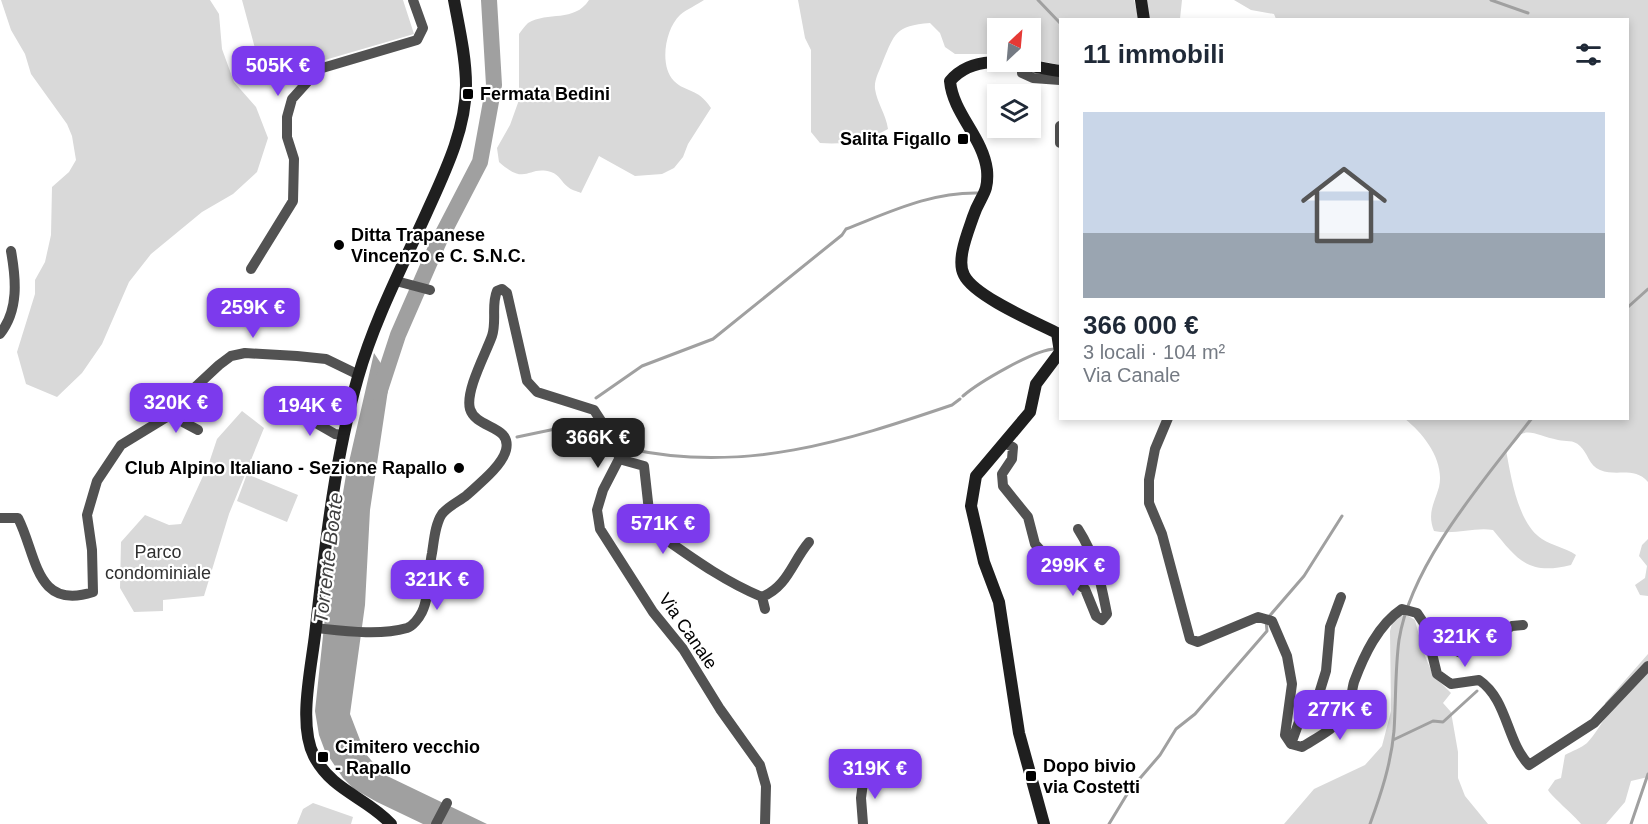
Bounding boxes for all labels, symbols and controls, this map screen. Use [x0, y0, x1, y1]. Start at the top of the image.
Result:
north arrow [987, 18, 1041, 72]
map controls [987, 18, 1041, 138]
icon: filters [1572, 38, 1605, 71]
text: 11 immobili [1083, 39, 1225, 69]
pin: 505K € [229, 46, 327, 97]
text: 505K € [246, 54, 310, 76]
place label: Fermata Bedini [480, 84, 610, 104]
button: layers [987, 84, 1041, 138]
marker: Fermata Bedini [461, 87, 475, 101]
place label: Salita Figallo [840, 129, 951, 149]
marker: Salita Figallo [956, 132, 970, 146]
icon: home [1290, 151, 1398, 259]
place label: Ditta Trapanese Vincenzo e C. S.N.C. [351, 225, 526, 266]
marker: Ditta Trapanese Vincenzo e C. S.N.C. [332, 238, 346, 252]
pin: 259K € [204, 288, 302, 339]
text: 259K € [221, 296, 285, 318]
text: 366 000 € [1083, 310, 1199, 340]
text: 3 locali · 104 m² [1083, 341, 1225, 363]
text: Via Canale [1083, 364, 1180, 386]
pin: 320K € [127, 383, 225, 434]
pin: 194K € [261, 386, 359, 437]
text: 320K € [144, 391, 208, 413]
text: 194K € [278, 394, 342, 416]
pin: 366K € [549, 418, 647, 469]
text: 366K € [566, 426, 630, 448]
place label: Club Alpino Italiano - Sezione Rapallo [125, 458, 447, 478]
marker: Club Alpino Italiano - Sezione Rapallo [452, 461, 466, 475]
water label: Torrente Boate [309, 491, 347, 625]
pin: 571K € [614, 504, 712, 555]
text: 571K € [631, 512, 695, 534]
park label: Parco condominiale [105, 542, 211, 583]
pin: 299K € [1024, 546, 1122, 597]
text: 299K € [1041, 554, 1105, 576]
pin: 321K € [388, 560, 486, 611]
text: 321K € [405, 568, 469, 590]
street label: Via Canale [655, 589, 721, 673]
pin: 321K € [1416, 617, 1514, 668]
text: 321K € [1433, 625, 1497, 647]
pin: 277K € [1291, 690, 1389, 741]
text: 277K € [1308, 698, 1372, 720]
place label: Cimitero vecchio - Rapallo [335, 737, 480, 778]
pin: 319K € [826, 749, 924, 800]
marker: Cimitero vecchio - Rapallo [316, 750, 330, 764]
place label: Dopo bivio via Costetti [1043, 756, 1140, 797]
text: 319K € [843, 757, 907, 779]
marker: Dopo bivio via Costetti [1024, 769, 1038, 783]

